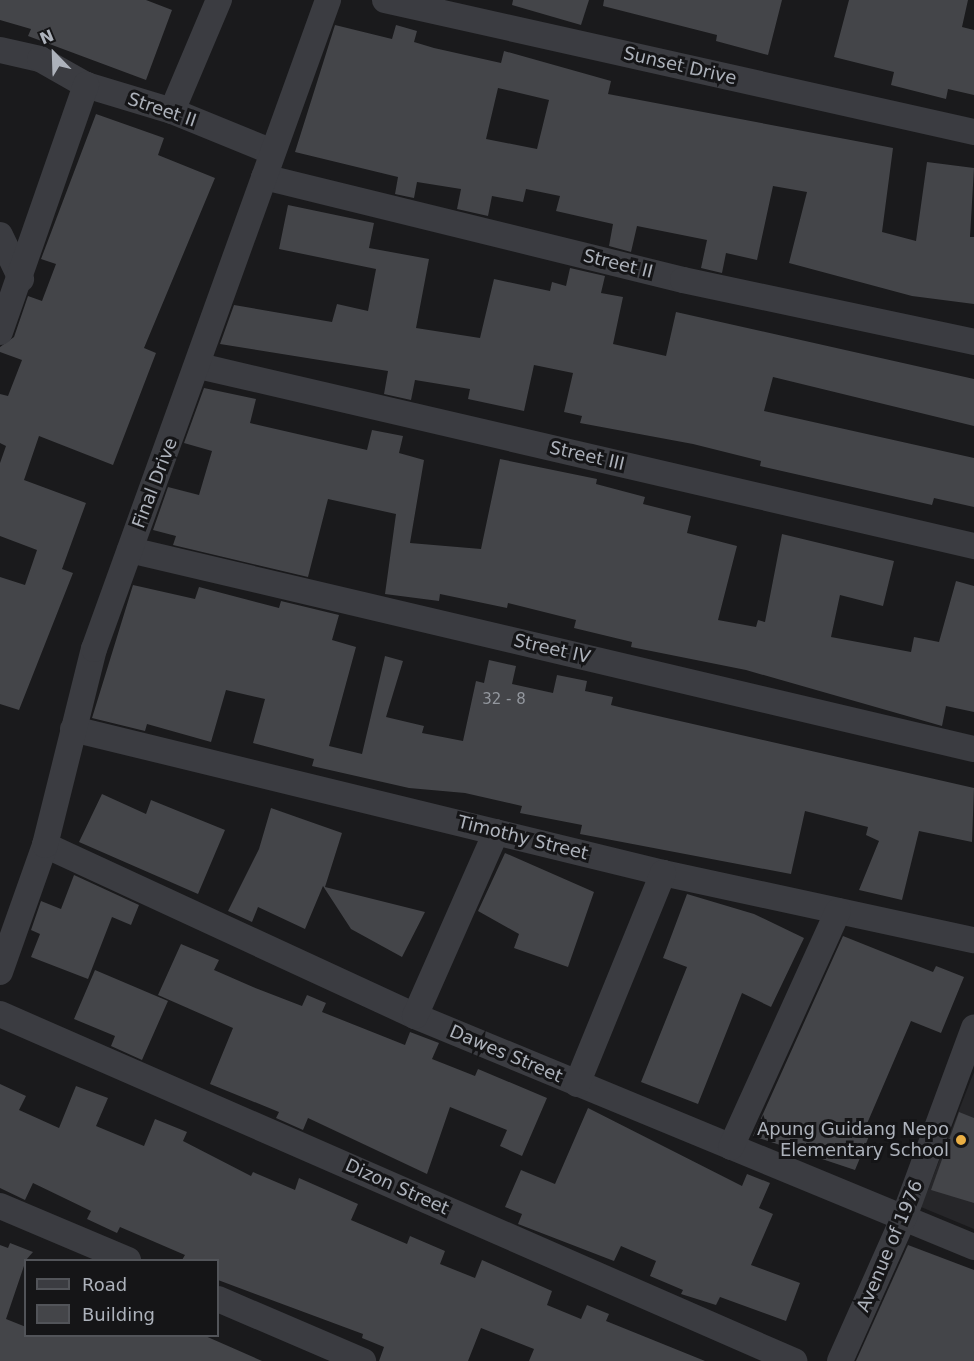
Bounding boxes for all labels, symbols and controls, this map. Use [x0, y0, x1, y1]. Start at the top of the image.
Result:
north arrow [24, 24, 84, 84]
text: N [37, 26, 57, 48]
street label: Sunset Drive [621, 42, 739, 90]
street label: Street II [125, 88, 199, 132]
street label: Street II [581, 245, 655, 283]
street label: Final Drive [128, 435, 182, 531]
street label: Street III [547, 437, 627, 475]
street label: Street IV [512, 630, 592, 668]
house number: 32 - 8 [482, 691, 526, 709]
street label: Timothy Street [456, 811, 590, 865]
street label: Dawes Street [446, 1021, 566, 1087]
place label: Apung Guidang Nepo Elementary School [757, 1119, 949, 1162]
marker: Apung Guidang Nepo Elementary School [954, 1133, 968, 1147]
street label: Dizon Street [342, 1155, 452, 1219]
street label: Avenue of 1976 [852, 1177, 928, 1315]
legend [24, 1259, 219, 1337]
text: Road [82, 1274, 127, 1295]
text: Building [82, 1304, 155, 1325]

